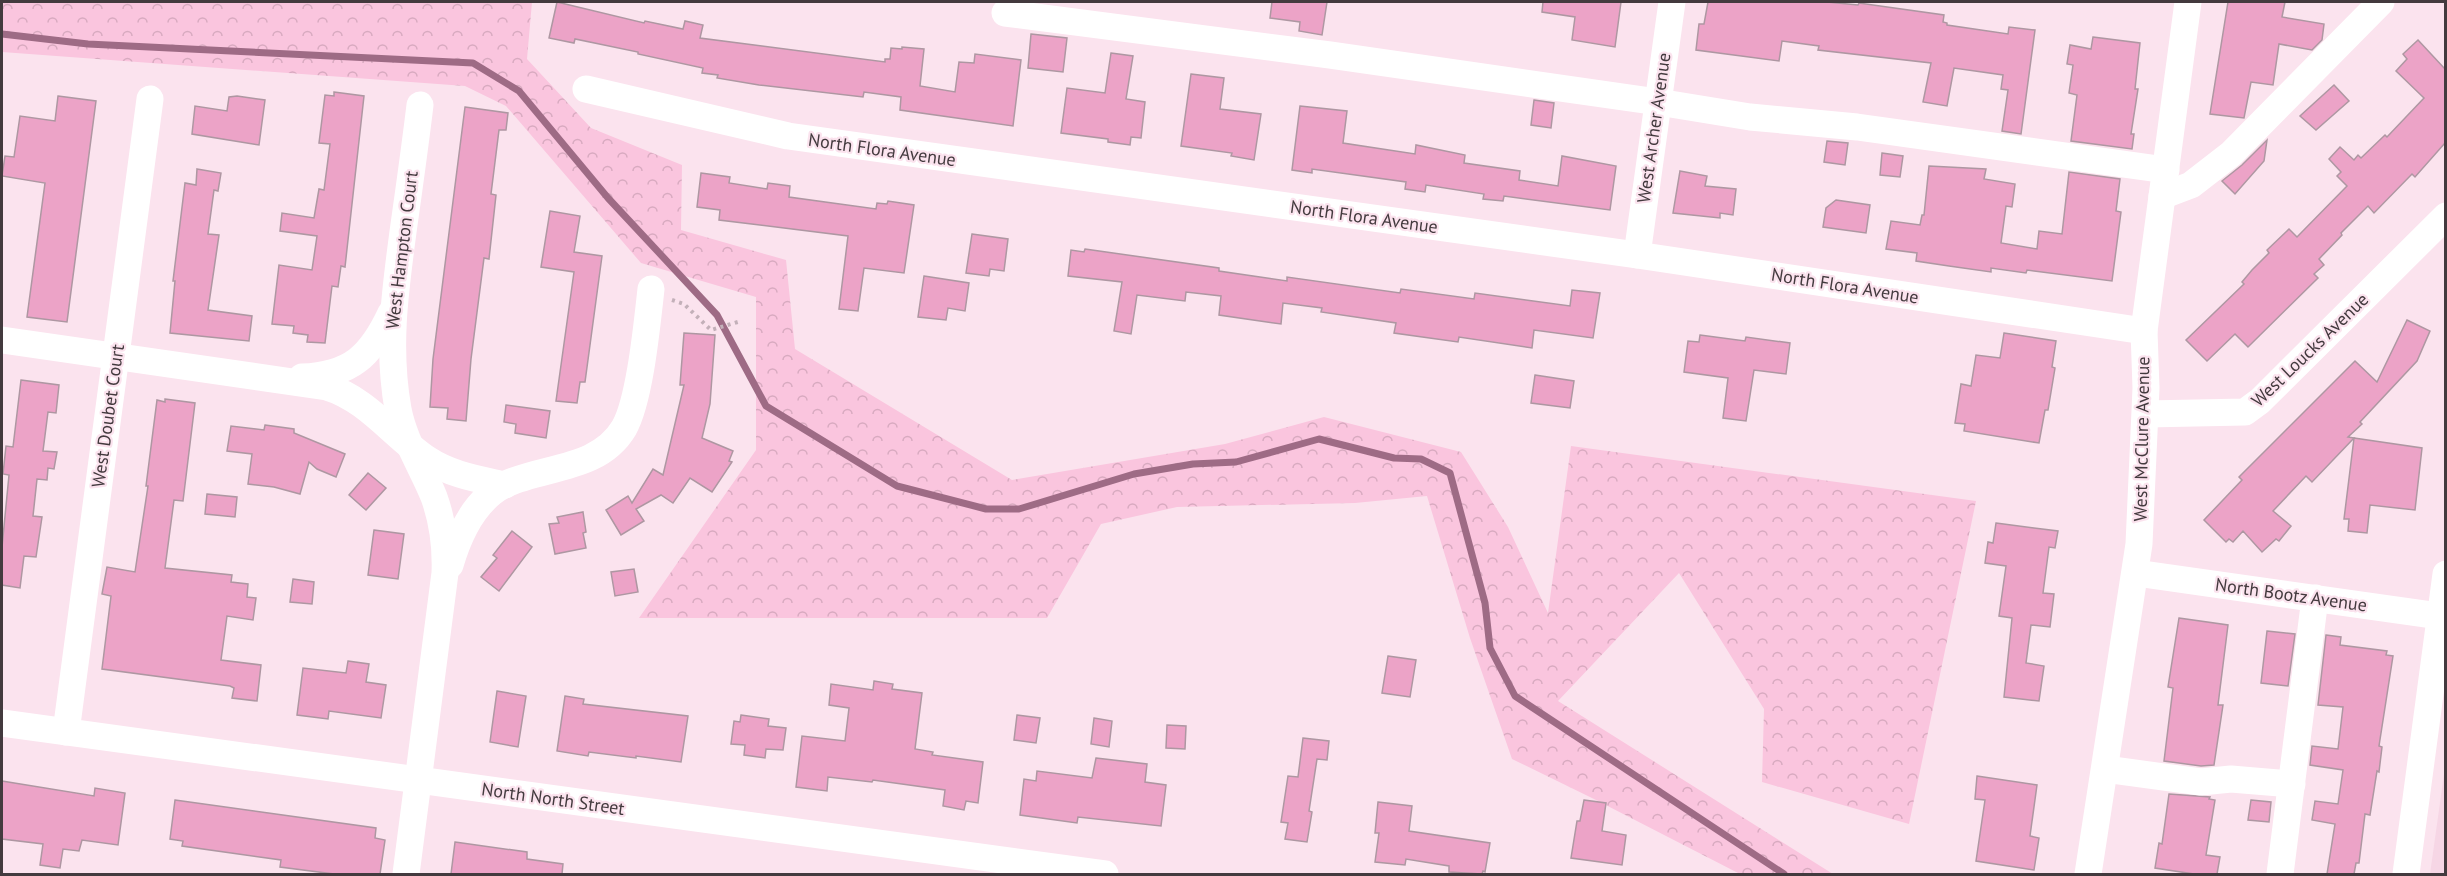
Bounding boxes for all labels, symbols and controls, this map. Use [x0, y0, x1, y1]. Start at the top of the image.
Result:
street label: West Archer Avenue [1632, 51, 1675, 205]
street label: North Flora Avenue [807, 128, 957, 171]
street label: West Hampton Court [380, 170, 423, 330]
street label: North Flora Avenue [1289, 195, 1439, 238]
street label: North Flora Avenue [1770, 263, 1920, 309]
street label: West Loucks Avenue [2246, 288, 2373, 411]
street label: West Doubet Court [86, 343, 129, 489]
street label: West McClure Avenue [2129, 356, 2154, 522]
street label: North Bootz Avenue [2214, 572, 2368, 617]
street label: North North Street [480, 777, 626, 820]

